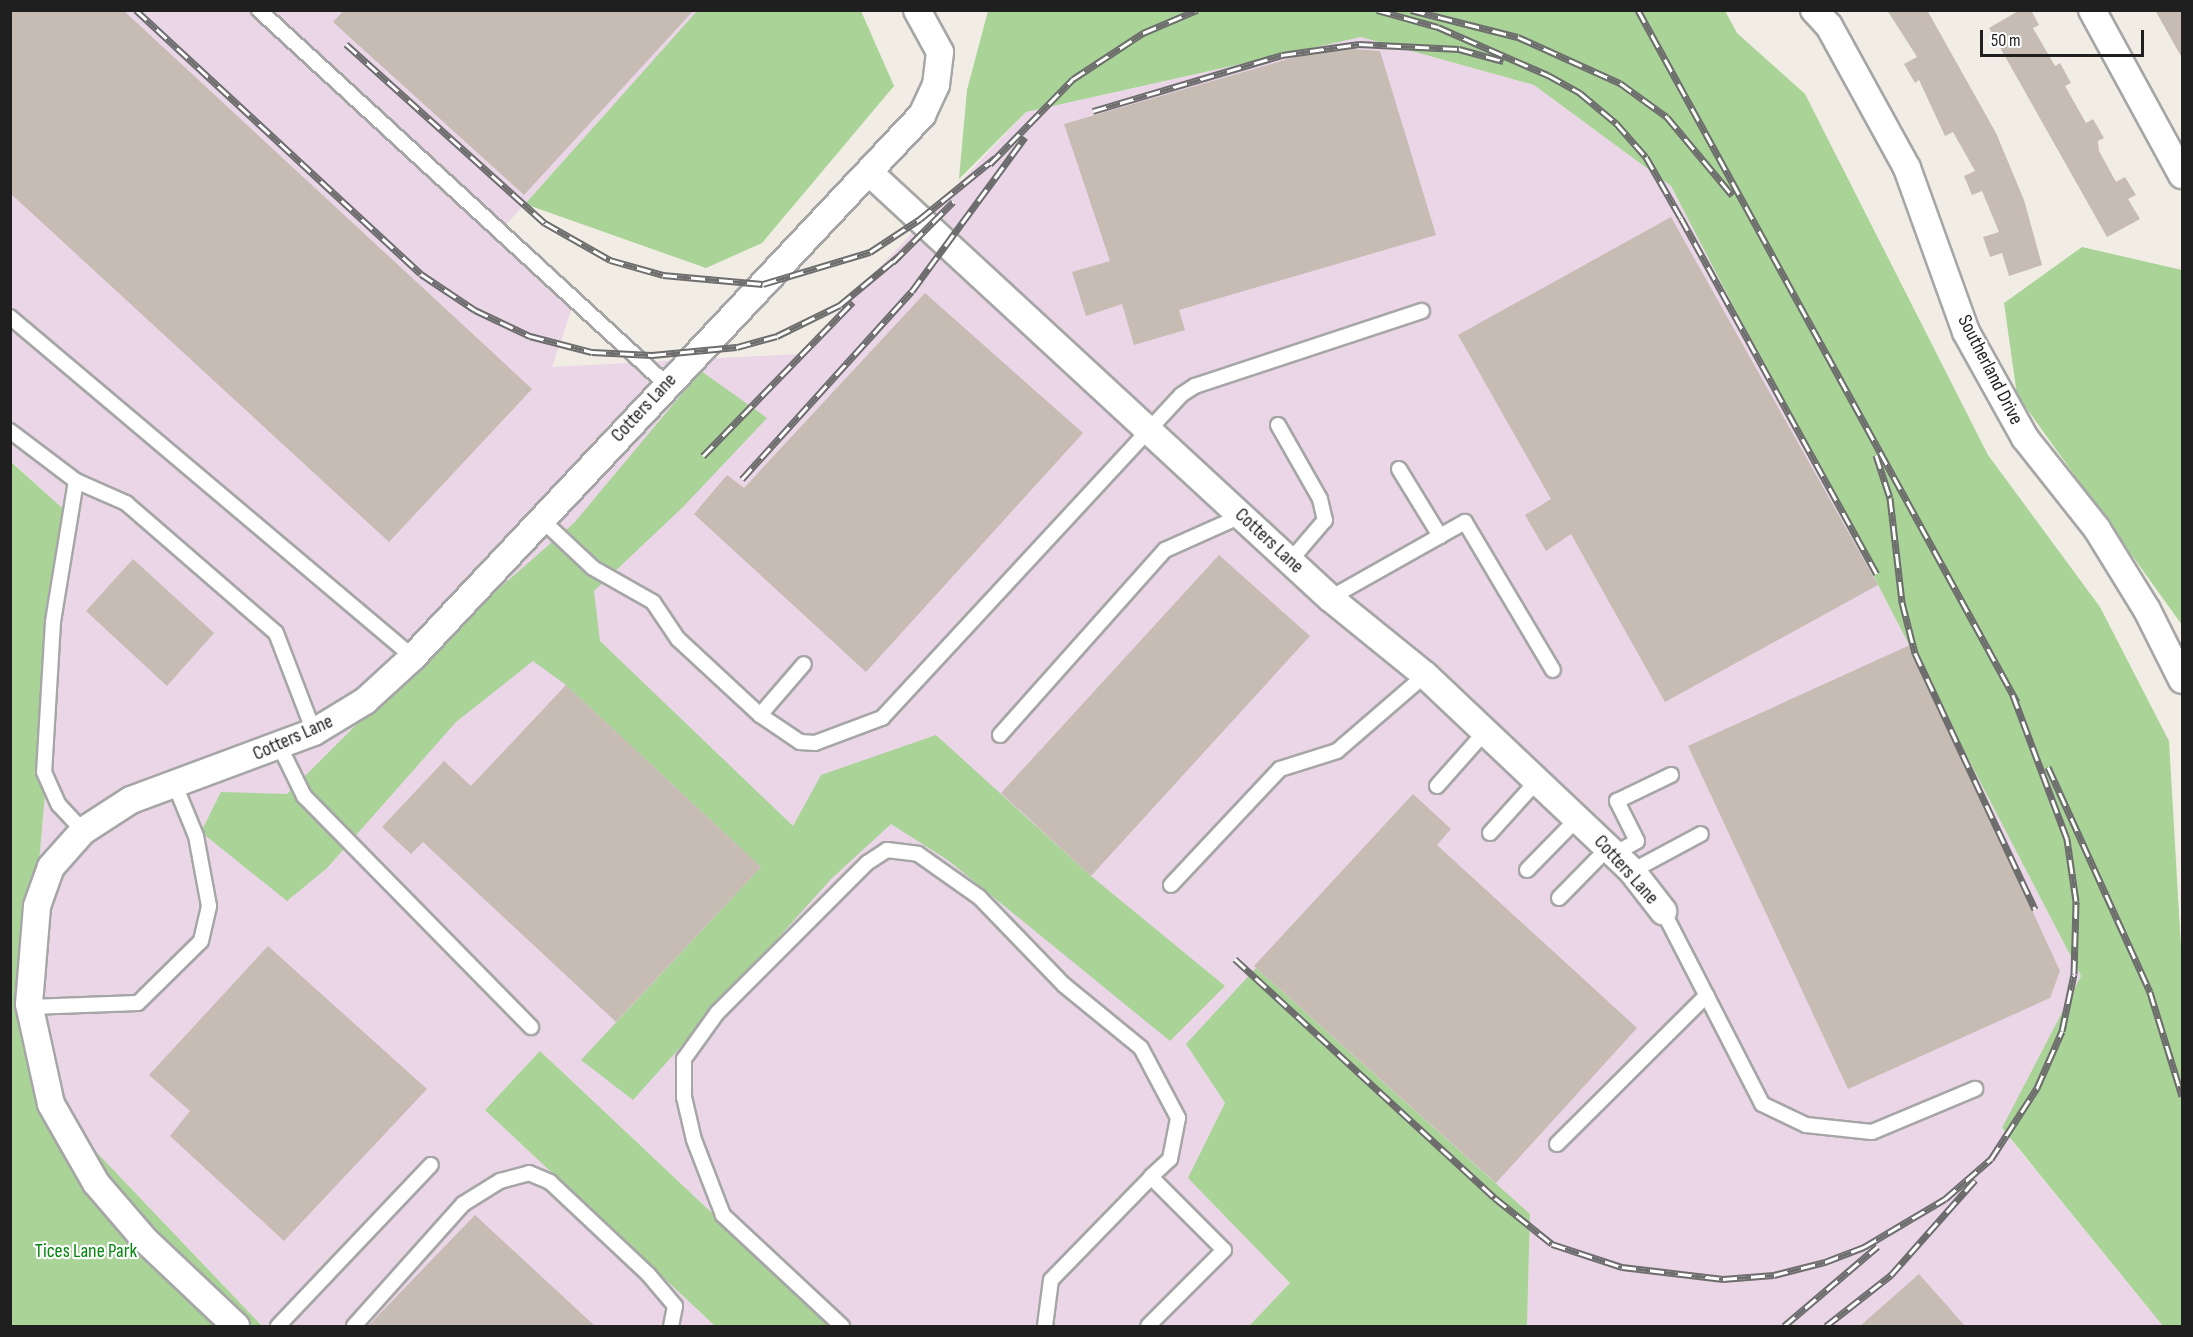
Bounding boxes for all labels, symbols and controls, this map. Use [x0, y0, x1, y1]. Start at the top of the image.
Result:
scale bar [1983, 18, 2146, 56]
text: 50 m [1991, 30, 2021, 51]
street label: Southerland Drive [1952, 311, 2028, 429]
street label: Cotters Lane [606, 369, 682, 447]
street label: Cotters Lane [1230, 503, 1308, 579]
street label: Cotters Lane [249, 710, 337, 766]
street label: Cotters Lane [1589, 830, 1663, 910]
park label: Tices Lane Park [35, 1239, 137, 1263]

